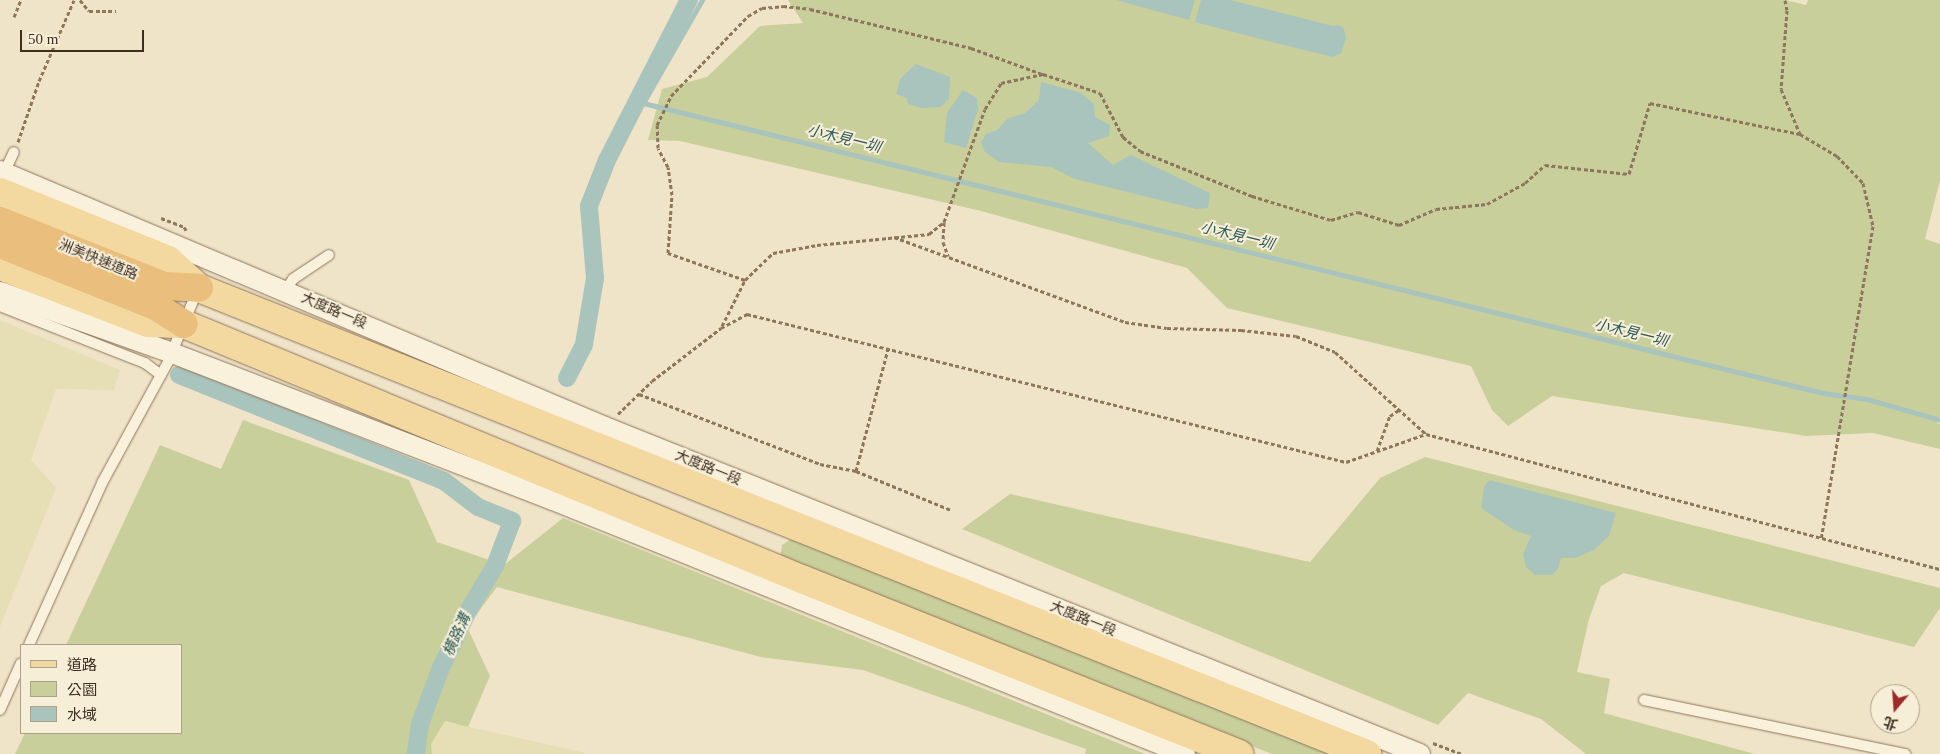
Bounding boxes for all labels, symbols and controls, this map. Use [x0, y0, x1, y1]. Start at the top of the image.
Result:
scale bar [22, 20, 146, 52]
text: 50 m [28, 31, 58, 47]
water label: 小木見一圳 [805, 121, 883, 157]
water label: 小木見一圳 [1198, 218, 1276, 254]
street label: 洲美快速道路 [56, 236, 140, 284]
street label: 大度路一段 [299, 290, 369, 332]
water label: 小木見一圳 [1592, 315, 1670, 351]
street label: 大度路一段 [672, 447, 744, 489]
street label: 大度路一段 [1047, 598, 1119, 640]
water label: 橫路溝 [439, 611, 475, 659]
legend [20, 644, 182, 734]
text: 道路 [67, 657, 97, 673]
text: 公園 [67, 682, 97, 698]
north arrow [1870, 684, 1920, 734]
text: 水域 [67, 707, 97, 723]
text: 北 [1882, 713, 1899, 732]

